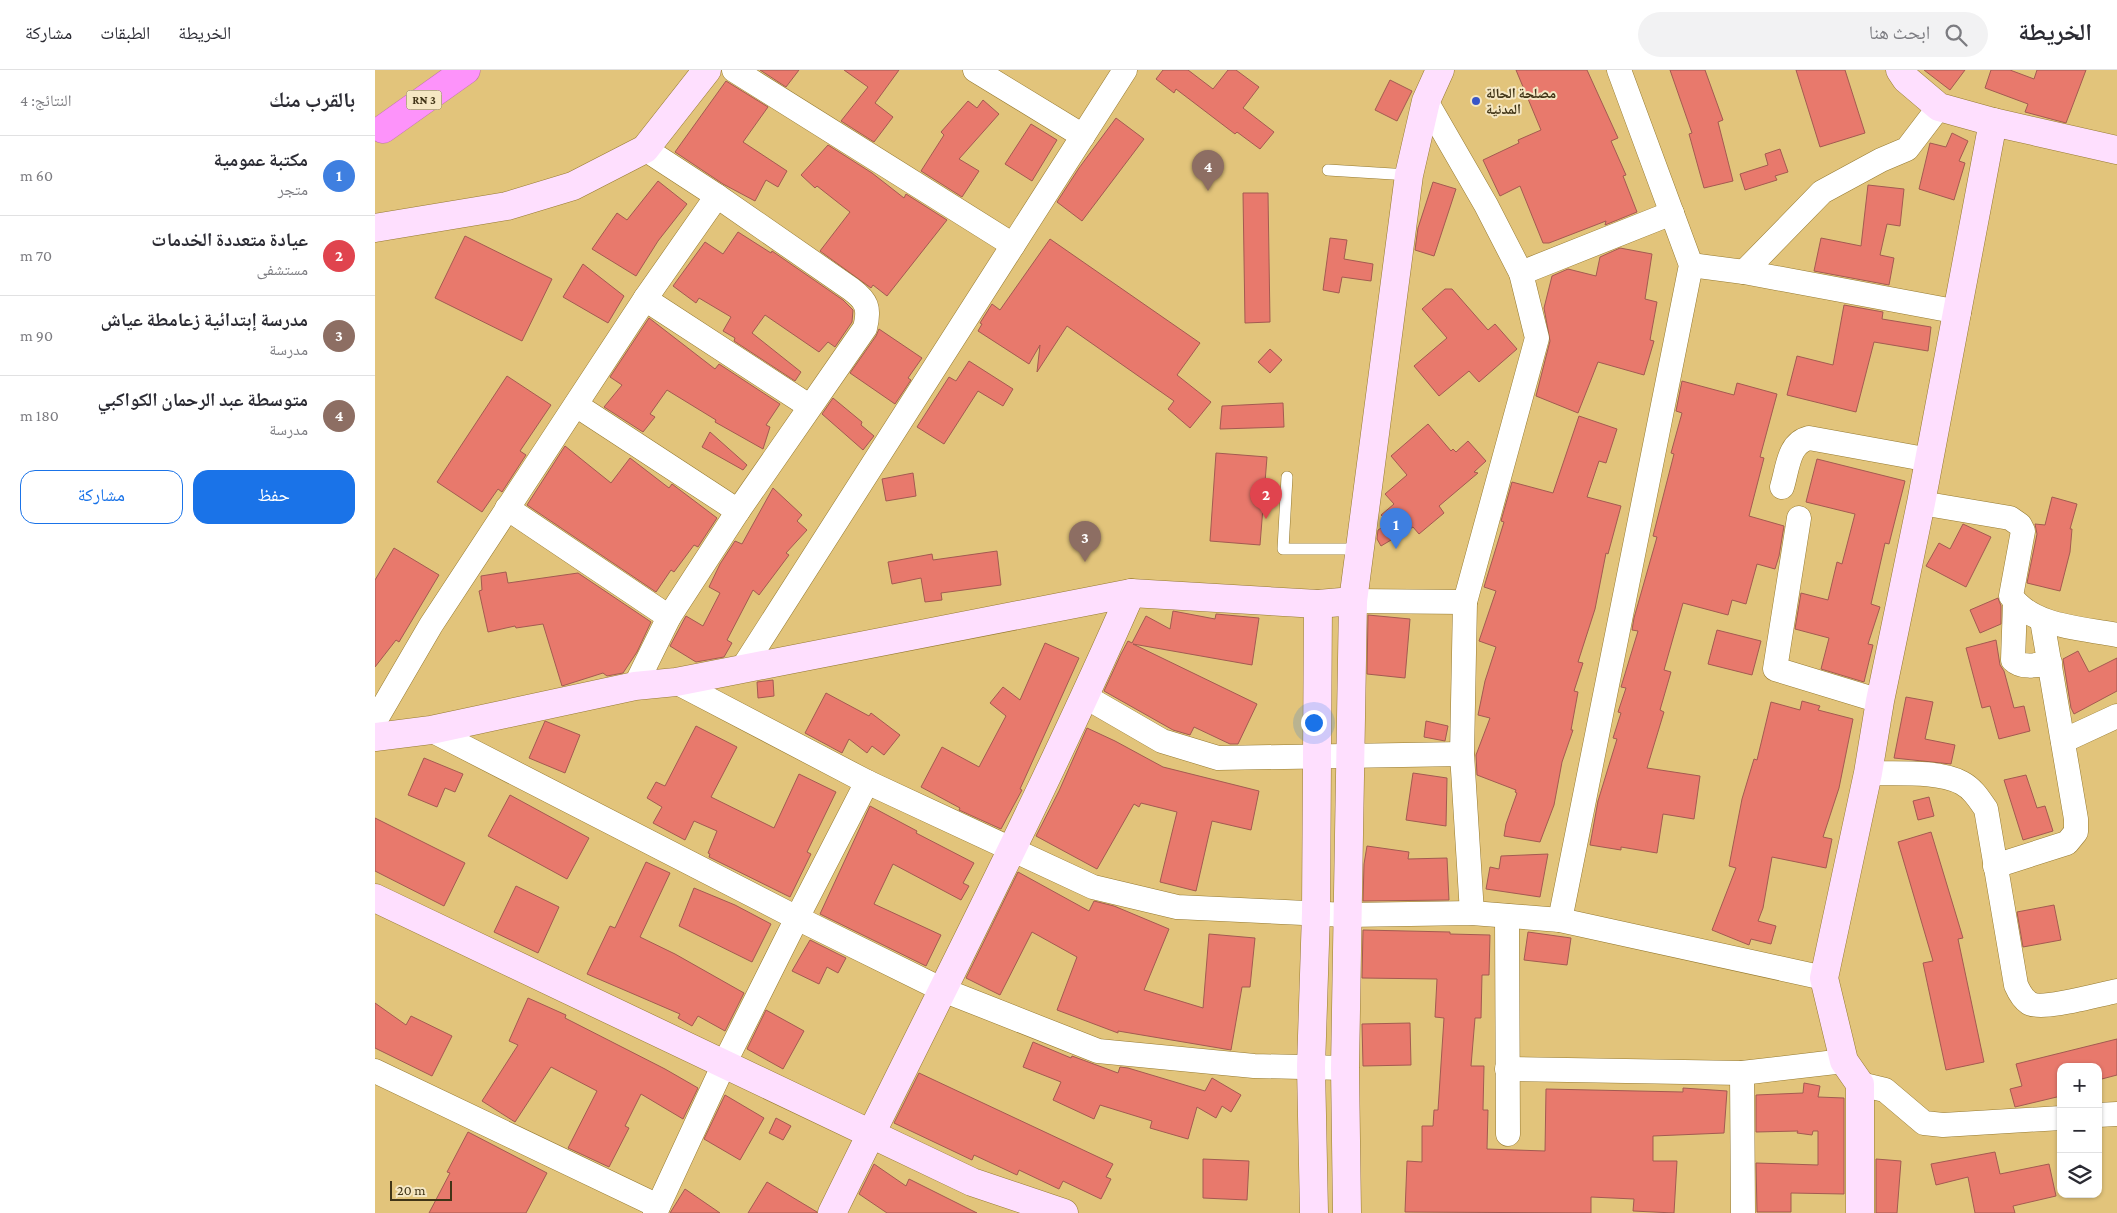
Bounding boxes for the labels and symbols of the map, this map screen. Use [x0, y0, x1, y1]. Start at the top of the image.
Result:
place label: مصلحة الحالة المدنية [1486, 85, 1556, 117]
road number: RN 3 [407, 90, 441, 110]
marker: مصلحة الحالة المدنية [1470, 95, 1482, 107]
pin: 4 [1192, 150, 1224, 191]
pin: 2 [1250, 478, 1282, 519]
pin: 1 [1380, 508, 1412, 549]
pin: 3 [1069, 521, 1101, 562]
your location [1301, 710, 1327, 736]
scale bar [390, 1178, 453, 1201]

